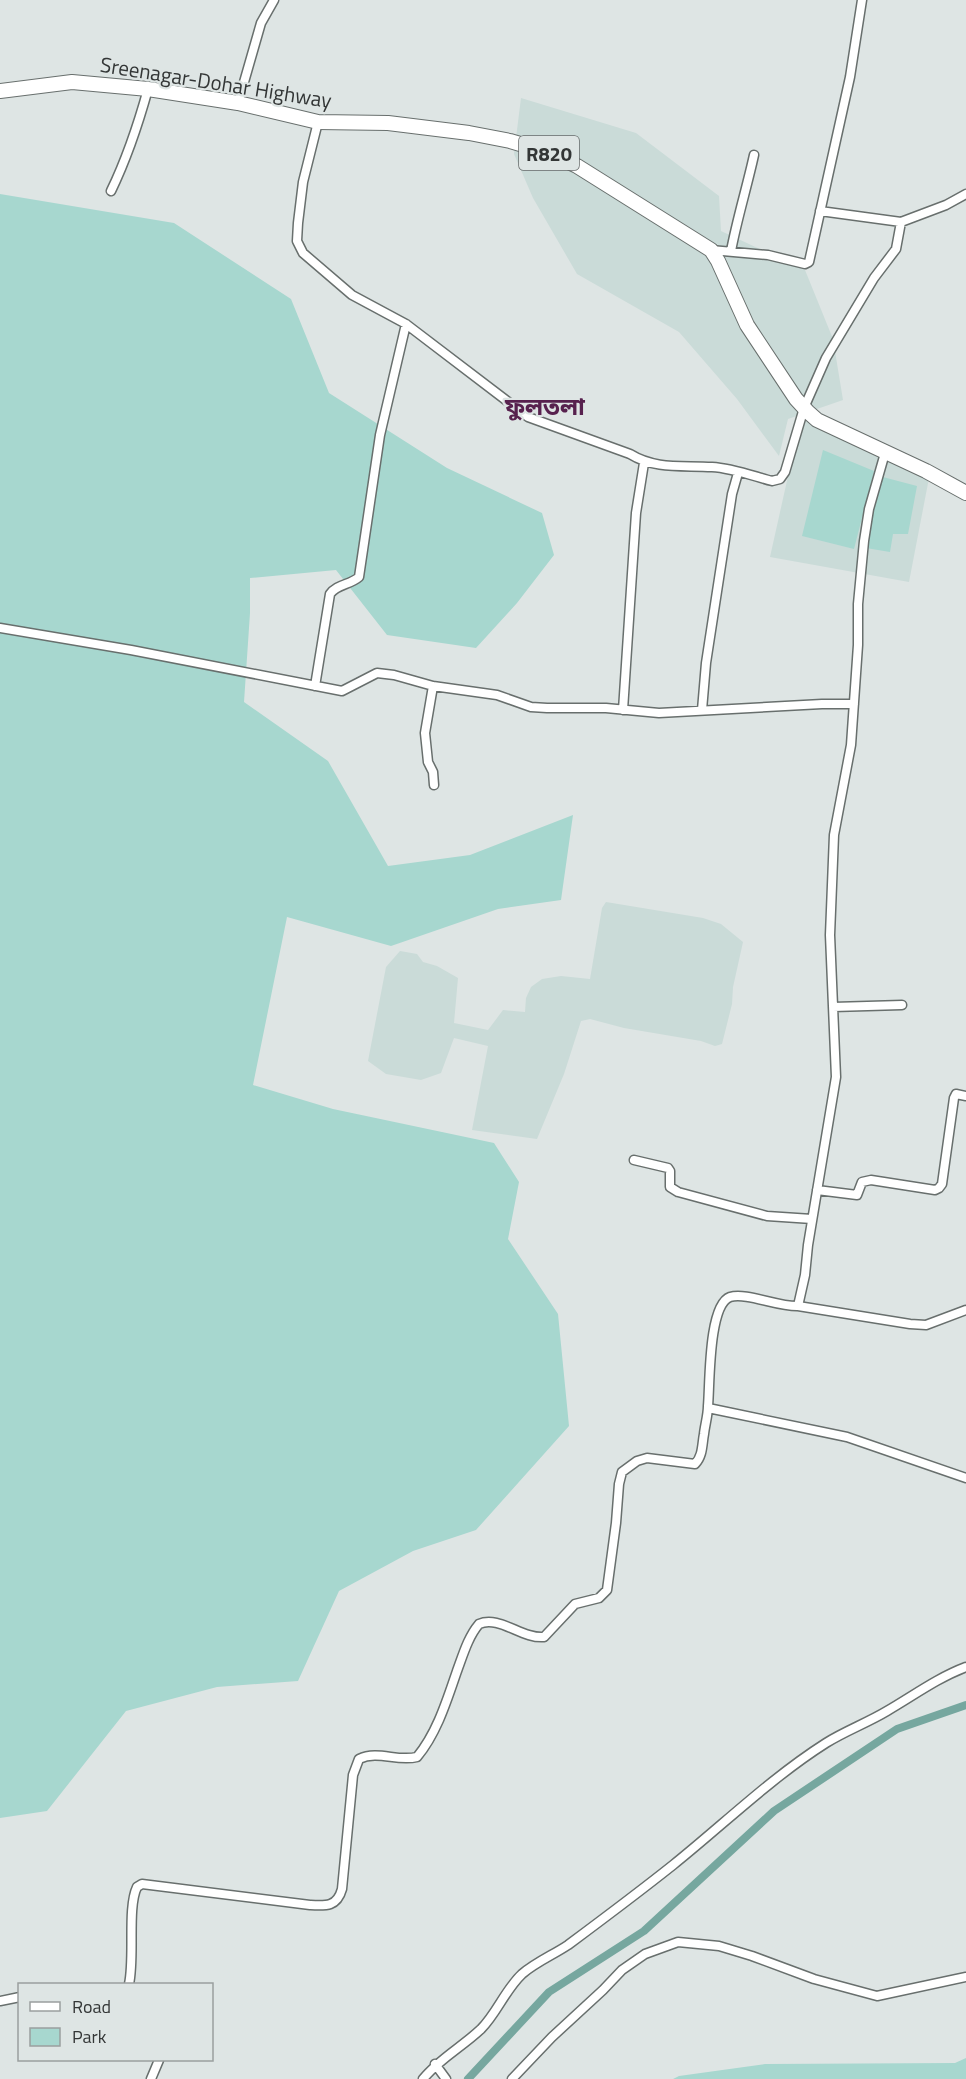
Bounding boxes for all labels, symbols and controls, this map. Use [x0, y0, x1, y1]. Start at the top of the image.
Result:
street label: Sreenagar-Dohar Highway [98, 48, 334, 116]
road number: R820 [519, 136, 579, 170]
district label: ফুলতলা [504, 388, 586, 424]
legend [18, 1983, 213, 2061]
text: Road [72, 1993, 111, 2020]
text: Park [72, 2023, 107, 2050]

